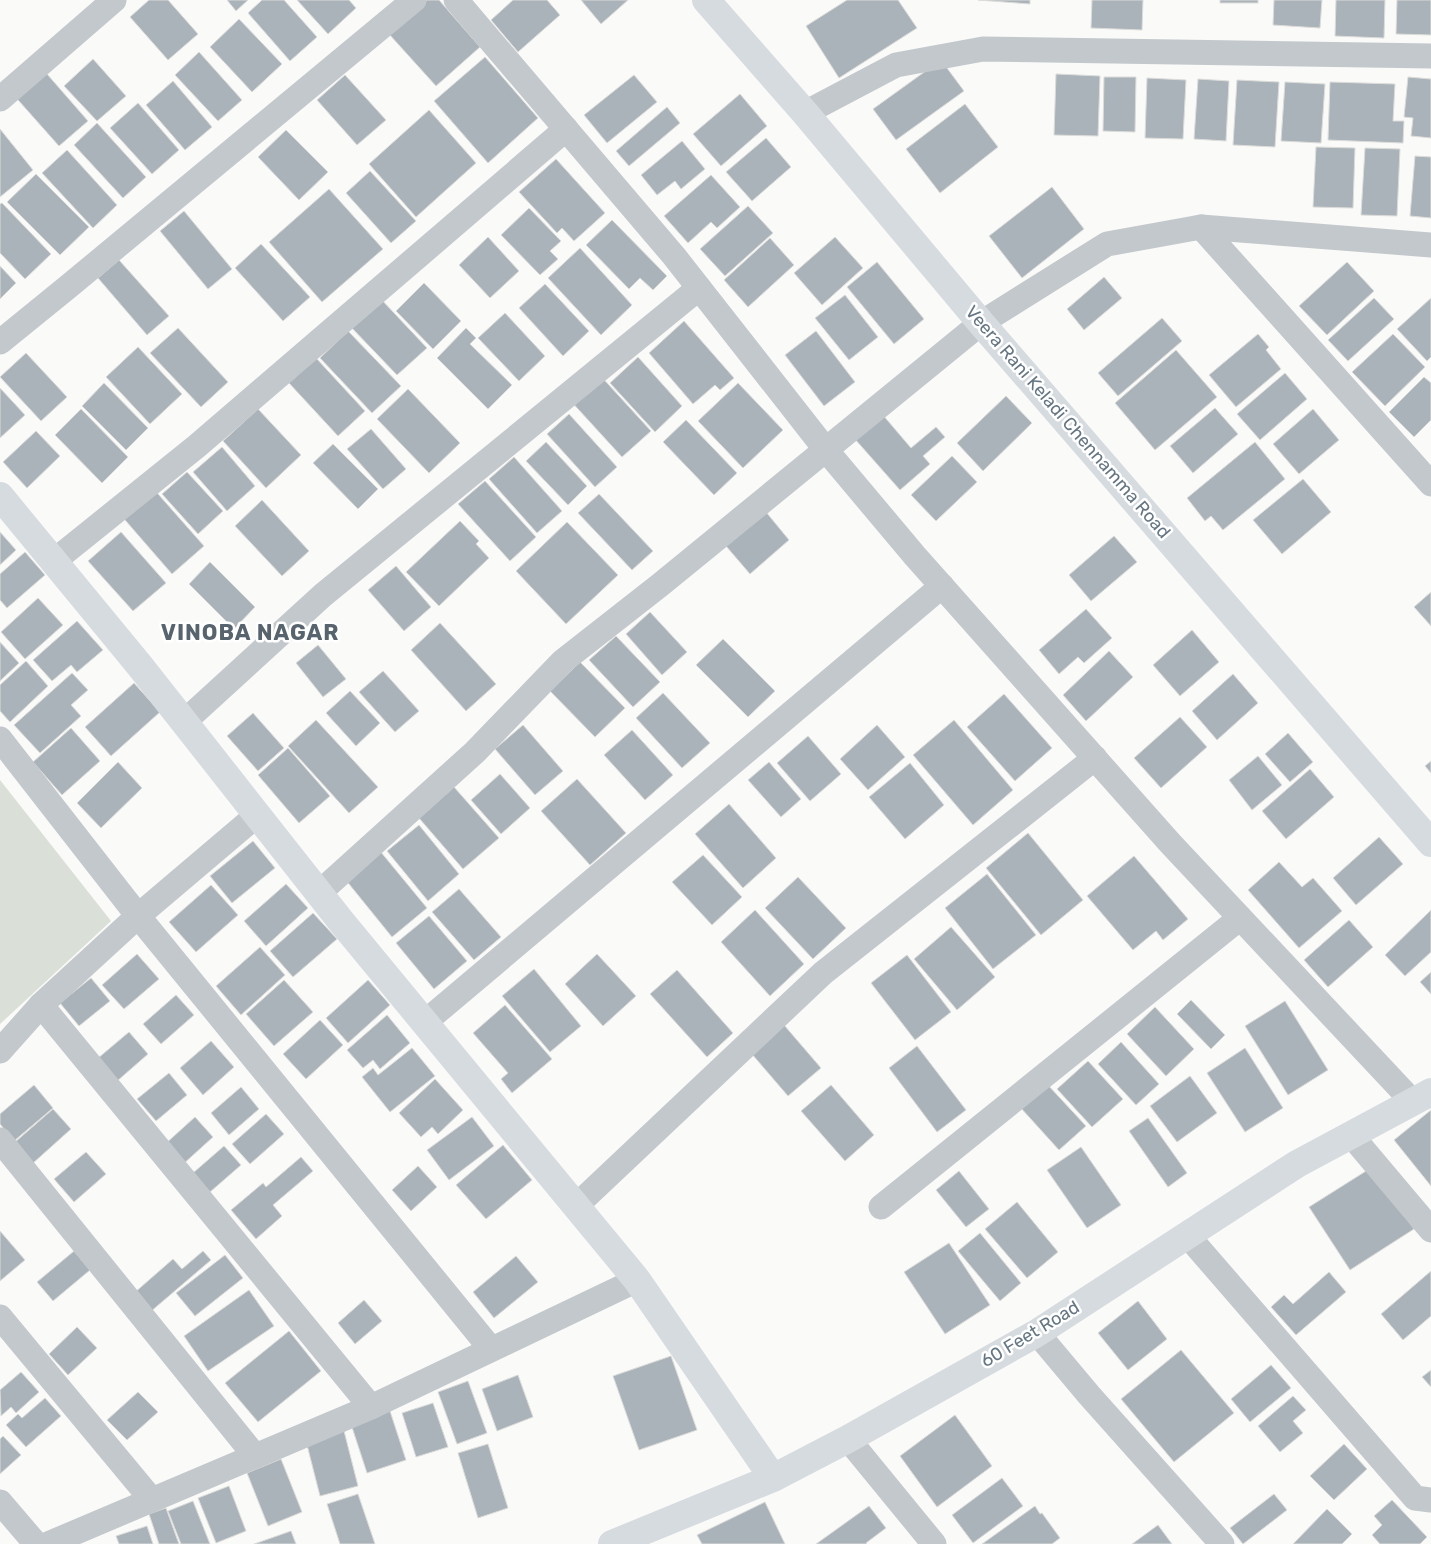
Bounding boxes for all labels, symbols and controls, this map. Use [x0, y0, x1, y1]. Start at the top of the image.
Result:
street label: Veera Rani Keladi Chennamma Road [961, 301, 1175, 543]
district label: VINOBA NAGAR [161, 619, 339, 646]
street label: 60 Feet Road [977, 1296, 1083, 1372]

